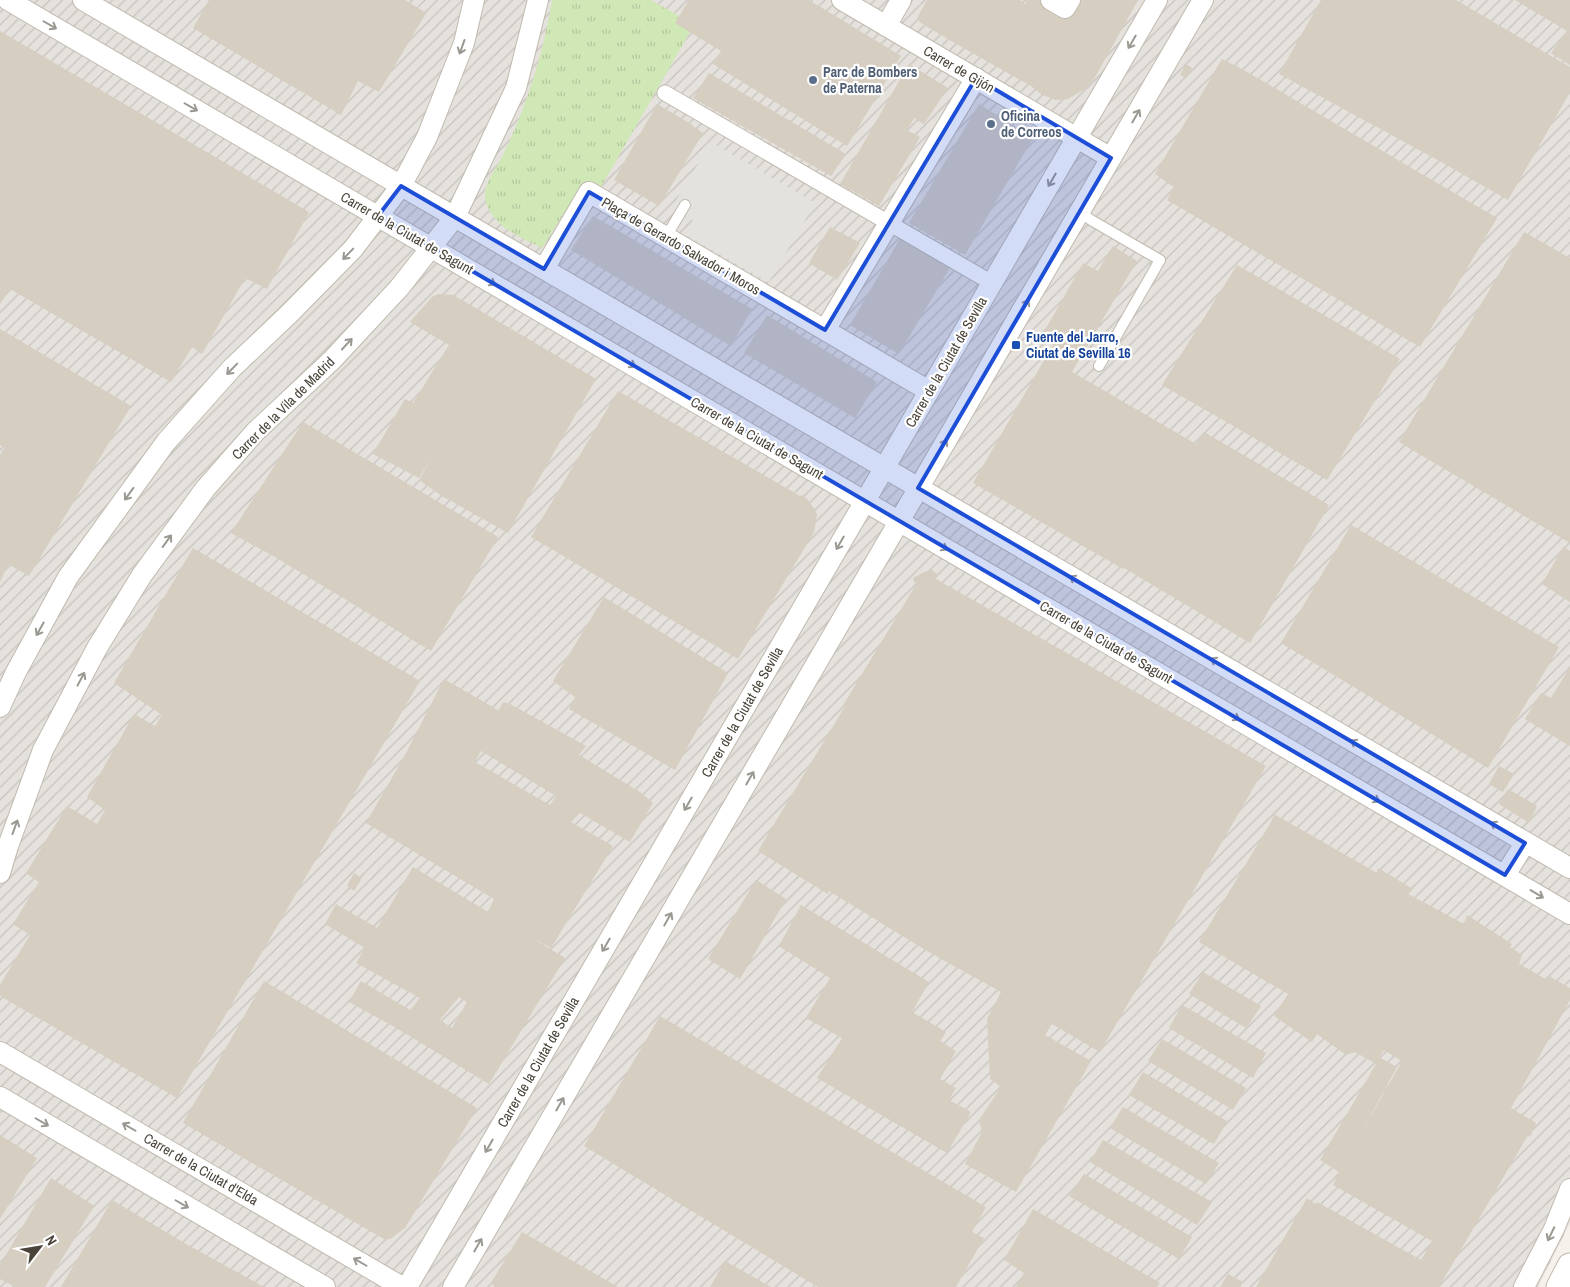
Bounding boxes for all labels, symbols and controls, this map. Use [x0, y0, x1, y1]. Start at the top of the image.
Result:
one-way arrow [43, 20, 57, 30]
one-way arrow [1127, 35, 1137, 49]
one-way arrow [457, 39, 466, 54]
street label: Carrer de Gijón [920, 41, 998, 97]
place label: Parc de Bombers de Paterna [823, 63, 917, 97]
marker: Parc de Bombers de Paterna [807, 74, 819, 86]
one-way arrow [183, 102, 197, 112]
place label: Oficina de Correos [1001, 107, 1062, 141]
one-way arrow [1131, 109, 1141, 123]
marker: Oficina de Correos [985, 118, 997, 130]
one-way arrow [1047, 172, 1057, 186]
street label: Carrer de la Ciutat de Sagunt [338, 188, 476, 278]
street label: Plaça de Gerardo Salvador i Moros [599, 193, 764, 299]
one-way arrow [342, 248, 354, 261]
one-way arrow [482, 277, 496, 287]
street label: Carrer de la Ciutat de Sevilla [901, 293, 991, 431]
one-way arrow [1020, 299, 1030, 313]
place label: Fuente del Jarro, Ciutat de Sevilla 16 [1026, 328, 1131, 362]
one-way arrow [341, 338, 353, 350]
marker: Fuente del Jarro, Ciutat de Sevilla 16 [1010, 339, 1022, 351]
street label: Carrer de la Vila de Madrid [228, 353, 338, 463]
one-way arrow [622, 359, 636, 369]
one-way arrow [226, 362, 238, 375]
street label: Carrer de la Ciutat de Sagunt [688, 393, 826, 483]
one-way arrow [938, 439, 948, 454]
one-way arrow [123, 487, 134, 500]
one-way arrow [161, 535, 172, 548]
one-way arrow [835, 536, 845, 550]
one-way arrow [934, 541, 948, 551]
one-way arrow [1070, 575, 1084, 585]
street label: Carrer de la Ciutat de Sagunt [1037, 597, 1175, 687]
one-way arrow [34, 622, 44, 636]
street label: Carrer de la Ciutat de Sevilla [697, 643, 787, 781]
one-way arrow [1210, 657, 1224, 667]
one-way arrow [76, 672, 86, 686]
one-way arrow [1225, 712, 1239, 722]
one-way arrow [1350, 739, 1365, 749]
one-way arrow [745, 772, 755, 786]
one-way arrow [1365, 794, 1380, 804]
one-way arrow [683, 797, 693, 812]
one-way arrow [11, 820, 20, 835]
one-way arrow [1491, 821, 1505, 831]
one-way arrow [1530, 890, 1544, 900]
one-way arrow [663, 912, 673, 926]
one-way arrow [601, 937, 611, 952]
street label: Carrer de la Ciutat de Sevilla [493, 993, 583, 1131]
one-way arrow [555, 1098, 565, 1112]
one-way arrow [35, 1117, 49, 1127]
one-way arrow [122, 1122, 136, 1132]
street label: Carrer de la Ciutat d'Elda [141, 1129, 262, 1209]
one-way arrow [484, 1138, 494, 1153]
one-way arrow [175, 1199, 189, 1209]
north arrow [15, 1222, 65, 1272]
one-way arrow [1546, 1226, 1556, 1241]
text: N [41, 1232, 61, 1248]
one-way arrow [473, 1238, 483, 1252]
one-way arrow [353, 1257, 367, 1267]

